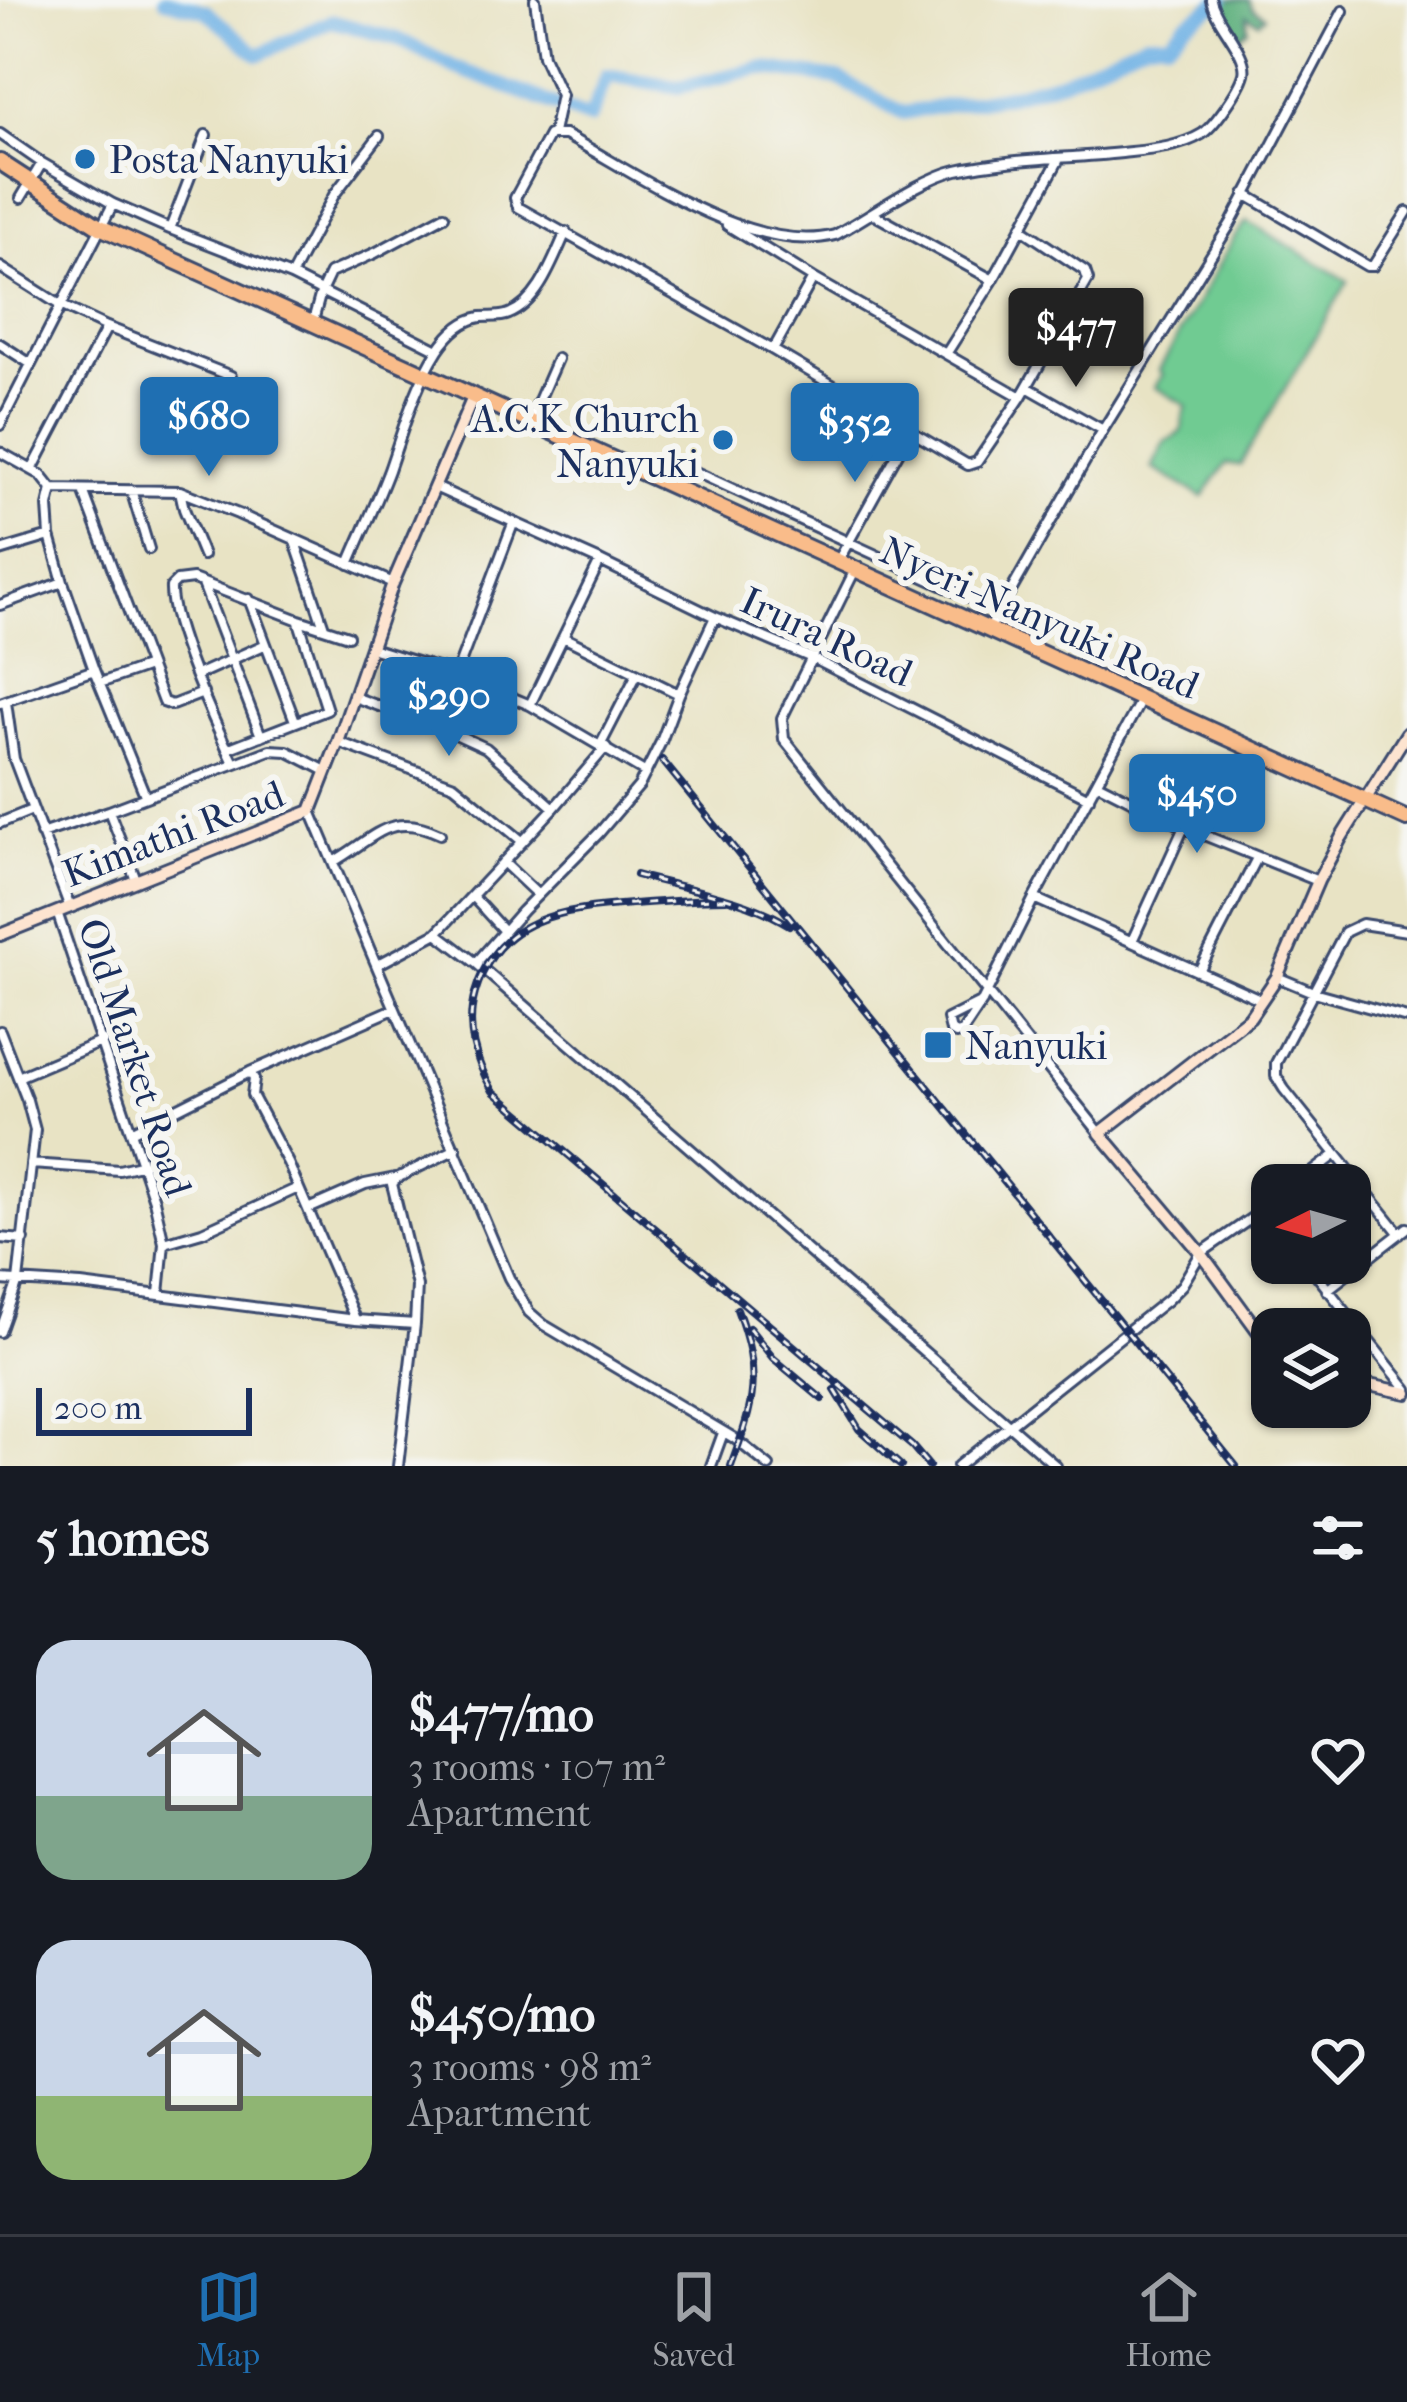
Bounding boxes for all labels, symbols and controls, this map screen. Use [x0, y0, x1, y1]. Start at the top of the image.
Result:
place label: Posta Nanyuki [109, 137, 349, 183]
marker: Posta Nanyuki [72, 146, 98, 172]
pin: $477 [1005, 288, 1147, 390]
text: $477 [1035, 304, 1117, 350]
pin: $680 [138, 377, 280, 479]
pin: $352 [784, 383, 926, 485]
text: $680 [167, 393, 251, 439]
place label: A.C.K Church Nanyuki [469, 396, 699, 487]
text: $352 [818, 399, 892, 445]
marker: A.C.K Church Nanyuki [710, 427, 736, 453]
street label: Nyeri-Nanyuki Road [873, 527, 1207, 709]
street label: Irura Road [734, 577, 920, 697]
pin: $290 [378, 657, 520, 759]
text: $290 [407, 673, 491, 719]
pin: $450 [1126, 754, 1268, 856]
street label: Kimathi Road [56, 770, 291, 897]
text: $450 [1156, 770, 1238, 816]
street label: Old Market Road [69, 913, 202, 1203]
place label: Nanyuki [965, 1023, 1108, 1069]
marker: Nanyuki [922, 1029, 954, 1061]
north arrow [1251, 1164, 1371, 1284]
map controls [1251, 1164, 1371, 1428]
button: layers [1251, 1308, 1371, 1428]
scale bar [36, 1382, 252, 1435]
text: 200 m [54, 1389, 142, 1428]
icon: filters [1305, 1505, 1371, 1571]
text: 5 homes [36, 1508, 209, 1568]
text: $477/mo [408, 1684, 594, 1744]
icon: home [132, 1688, 276, 1832]
icon: heart [1305, 1727, 1371, 1793]
text: 3 rooms · 107 m² [408, 1744, 665, 1790]
text: Apartment [408, 1790, 591, 1836]
text: $450/mo [408, 1984, 595, 2044]
icon: home [132, 1988, 276, 2132]
icon: heart [1305, 2027, 1371, 2093]
text: 3 rooms · 98 m² [408, 2044, 651, 2090]
text: Apartment [408, 2090, 591, 2136]
tab: Map [196, 2264, 262, 2375]
tab: Saved [653, 2264, 734, 2375]
tab: Home [1126, 2264, 1211, 2375]

